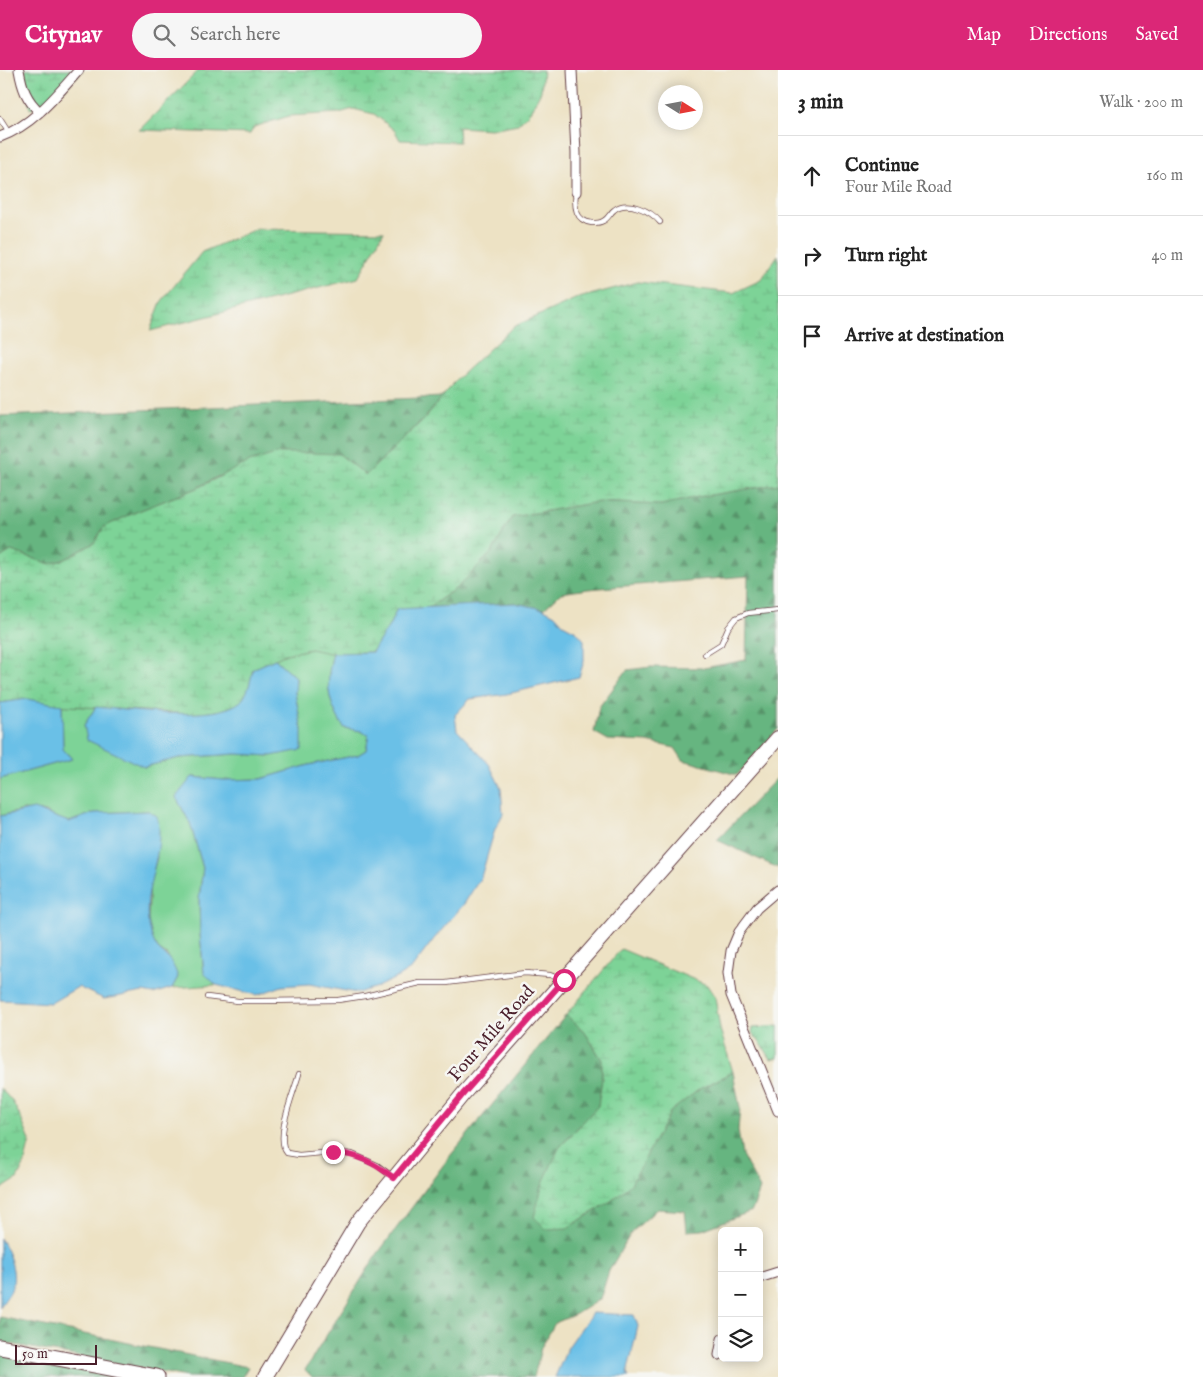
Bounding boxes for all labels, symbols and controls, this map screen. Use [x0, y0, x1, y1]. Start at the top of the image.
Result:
search box [132, 13, 482, 58]
text: Citynav [25, 20, 102, 51]
icon: search [150, 21, 178, 49]
text: Search here [190, 23, 281, 47]
text: Map [967, 24, 1001, 47]
text: Directions [1029, 24, 1107, 47]
text: Saved [1135, 24, 1178, 47]
north arrow [658, 85, 703, 130]
text: 3 min [798, 89, 843, 116]
text: Walk · 200 m [1099, 93, 1183, 113]
text: Continue [845, 154, 919, 178]
icon: ahead [798, 162, 826, 190]
text: 160 m [1147, 166, 1183, 186]
text: Four Mile Road [845, 178, 952, 198]
icon: right [798, 242, 826, 270]
text: Turn right [845, 244, 927, 268]
text: 40 m [1151, 246, 1183, 266]
icon: arrive [798, 322, 826, 350]
text: Arrive at destination [845, 324, 1004, 348]
route start [553, 969, 576, 992]
street label: Four Mile Road [444, 981, 540, 1087]
route end [322, 1141, 345, 1164]
map controls [718, 1227, 763, 1362]
button: + [718, 1227, 763, 1272]
button: − [718, 1272, 763, 1317]
button: layers [718, 1317, 763, 1362]
scale bar [15, 1342, 98, 1365]
text: 50 m [22, 1345, 48, 1363]

